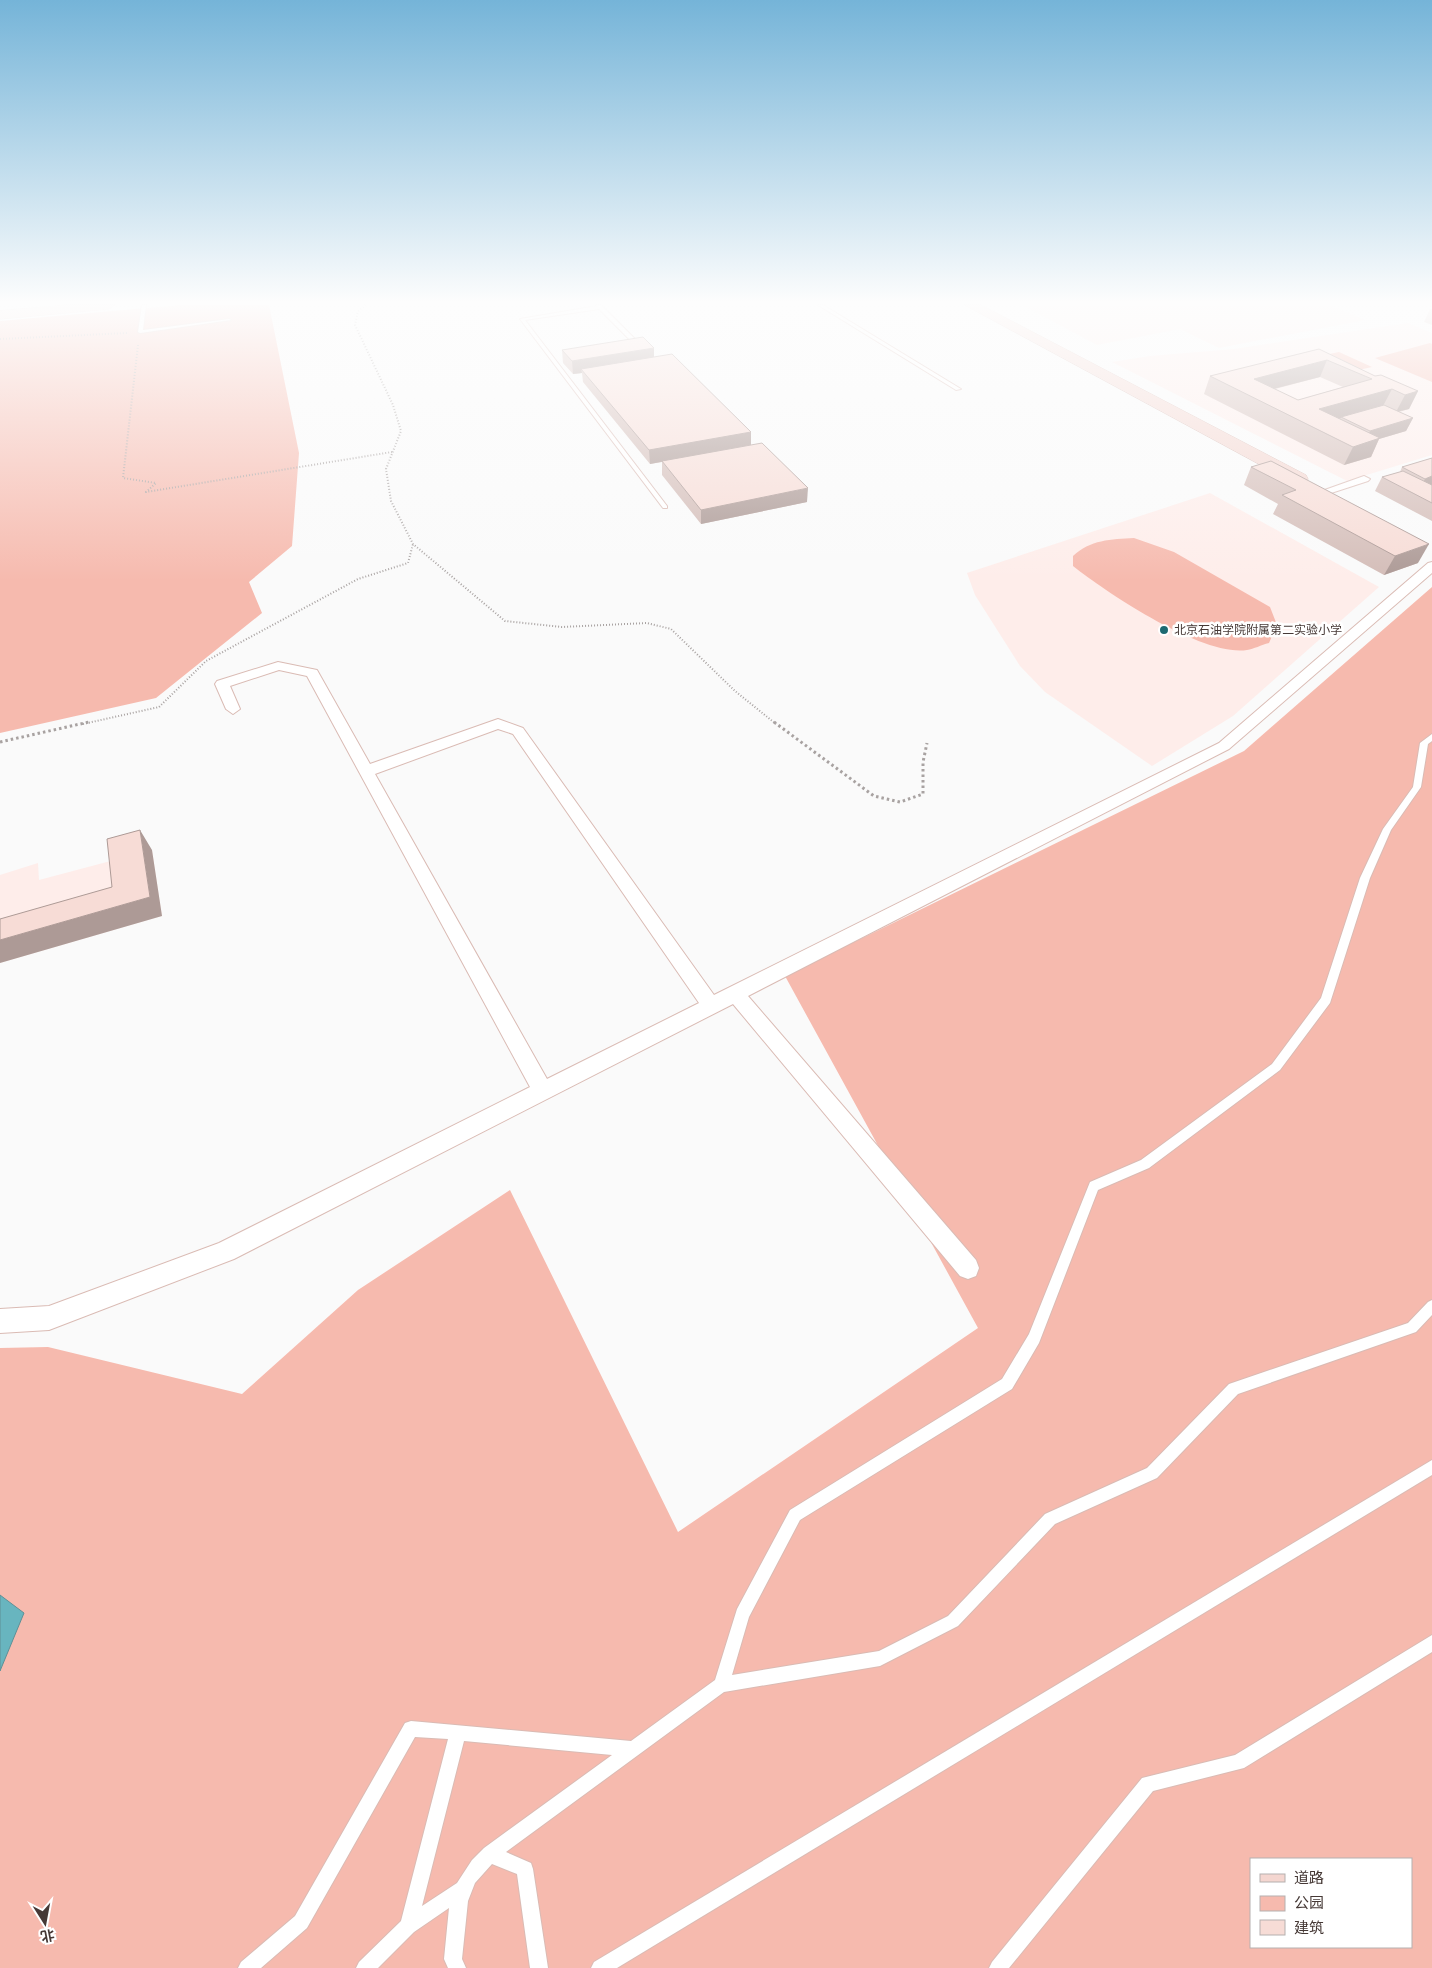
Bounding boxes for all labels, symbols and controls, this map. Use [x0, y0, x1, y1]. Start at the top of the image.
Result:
place label: 北京石油学院附属第二实验小学 [1174, 621, 1342, 638]
marker: 北京石油学院附属第二实验小学 [1158, 624, 1170, 636]
legend [1250, 1858, 1412, 1948]
text: 道路 [1294, 1867, 1324, 1888]
text: 公园 [1294, 1892, 1324, 1913]
north arrow [20, 1898, 70, 1948]
text: 建筑 [1294, 1917, 1324, 1938]
text: 北 [39, 1926, 56, 1947]

